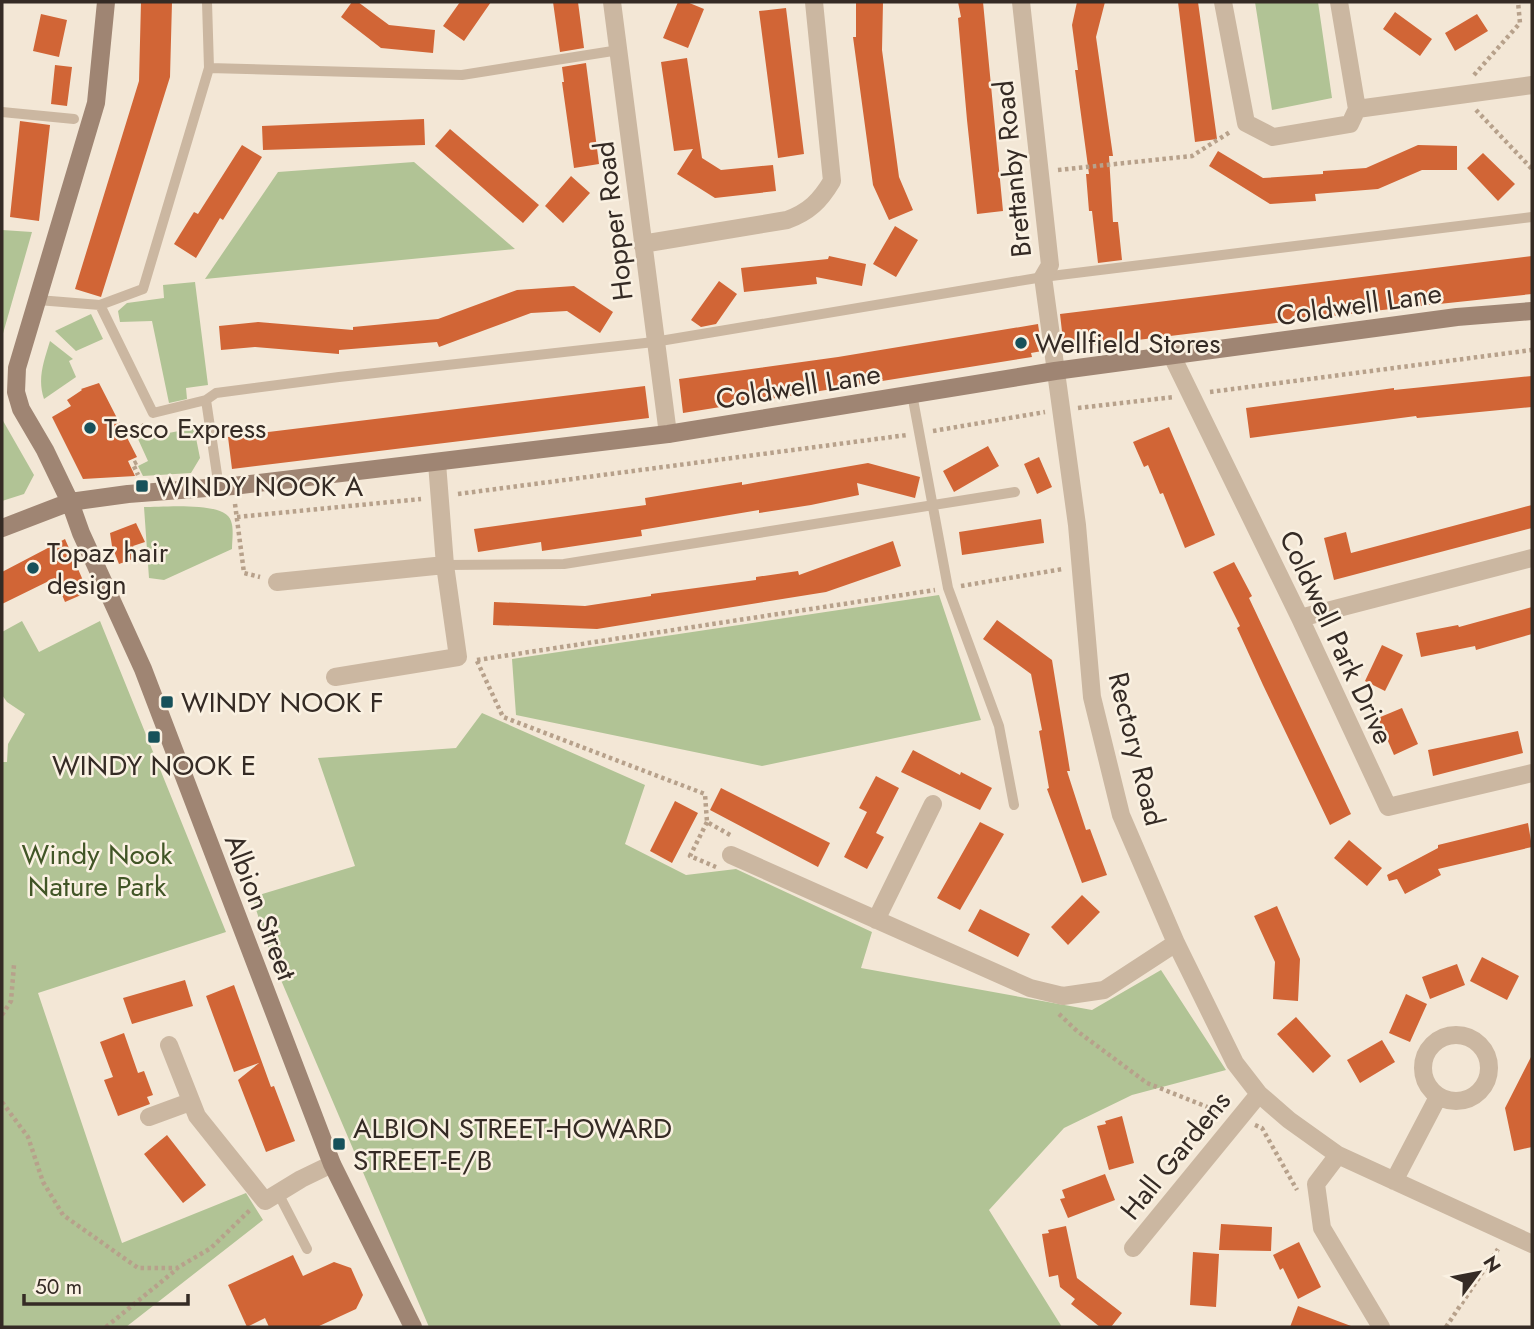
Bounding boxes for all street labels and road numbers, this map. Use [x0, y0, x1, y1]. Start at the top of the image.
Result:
street label: Brettanby Road [983, 79, 1042, 259]
street label: Hopper Road [583, 139, 644, 303]
street label: Coldwell Lane [1274, 273, 1444, 336]
street label: Coldwell Lane [713, 353, 883, 420]
street label: Coldwell Park Drive [1269, 524, 1404, 751]
street label: Rectory Road [1098, 668, 1175, 830]
street label: Albion Street [214, 828, 307, 986]
street label: Hall Gardens [1110, 1082, 1240, 1229]

